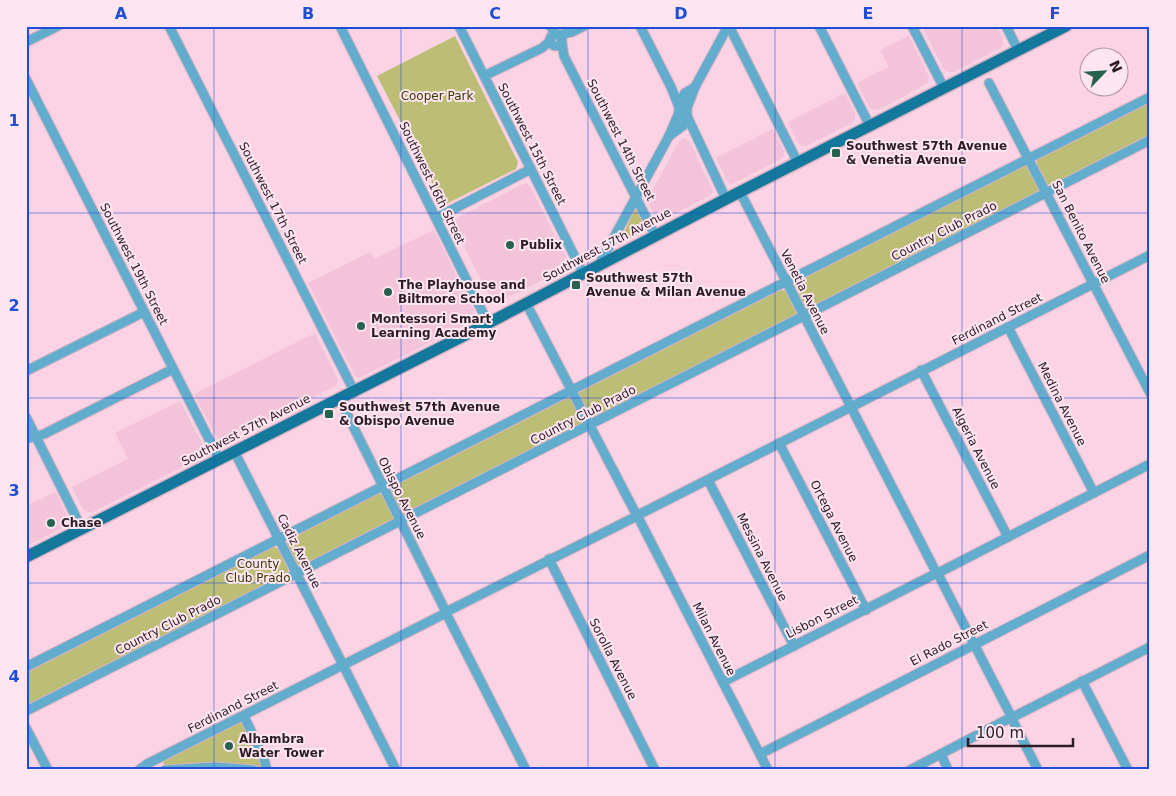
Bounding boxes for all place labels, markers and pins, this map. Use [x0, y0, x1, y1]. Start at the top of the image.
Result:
place label: Southwest 57th Avenue & Venetia Avenue [846, 139, 1007, 167]
marker: Southwest 57th Avenue & Venetia Avenue [830, 147, 842, 159]
place label: Publix [520, 238, 562, 252]
marker: Publix [504, 239, 516, 251]
place label: Southwest 57th Avenue & Milan Avenue [586, 271, 746, 299]
place label: The Playhouse and Biltmore School [398, 278, 526, 306]
marker: Southwest 57th Avenue & Milan Avenue [570, 279, 582, 291]
marker: The Playhouse and Biltmore School [382, 286, 394, 298]
place label: Montessori Smart Learning Academy [371, 312, 496, 340]
marker: Montessori Smart Learning Academy [355, 320, 367, 332]
place label: Southwest 57th Avenue & Obispo Avenue [339, 400, 500, 428]
marker: Southwest 57th Avenue & Obispo Avenue [323, 408, 335, 420]
place label: Chase [61, 516, 102, 530]
marker: Chase [45, 517, 57, 529]
place label: Alhambra Water Tower [239, 732, 324, 760]
marker: Alhambra Water Tower [223, 740, 235, 752]

